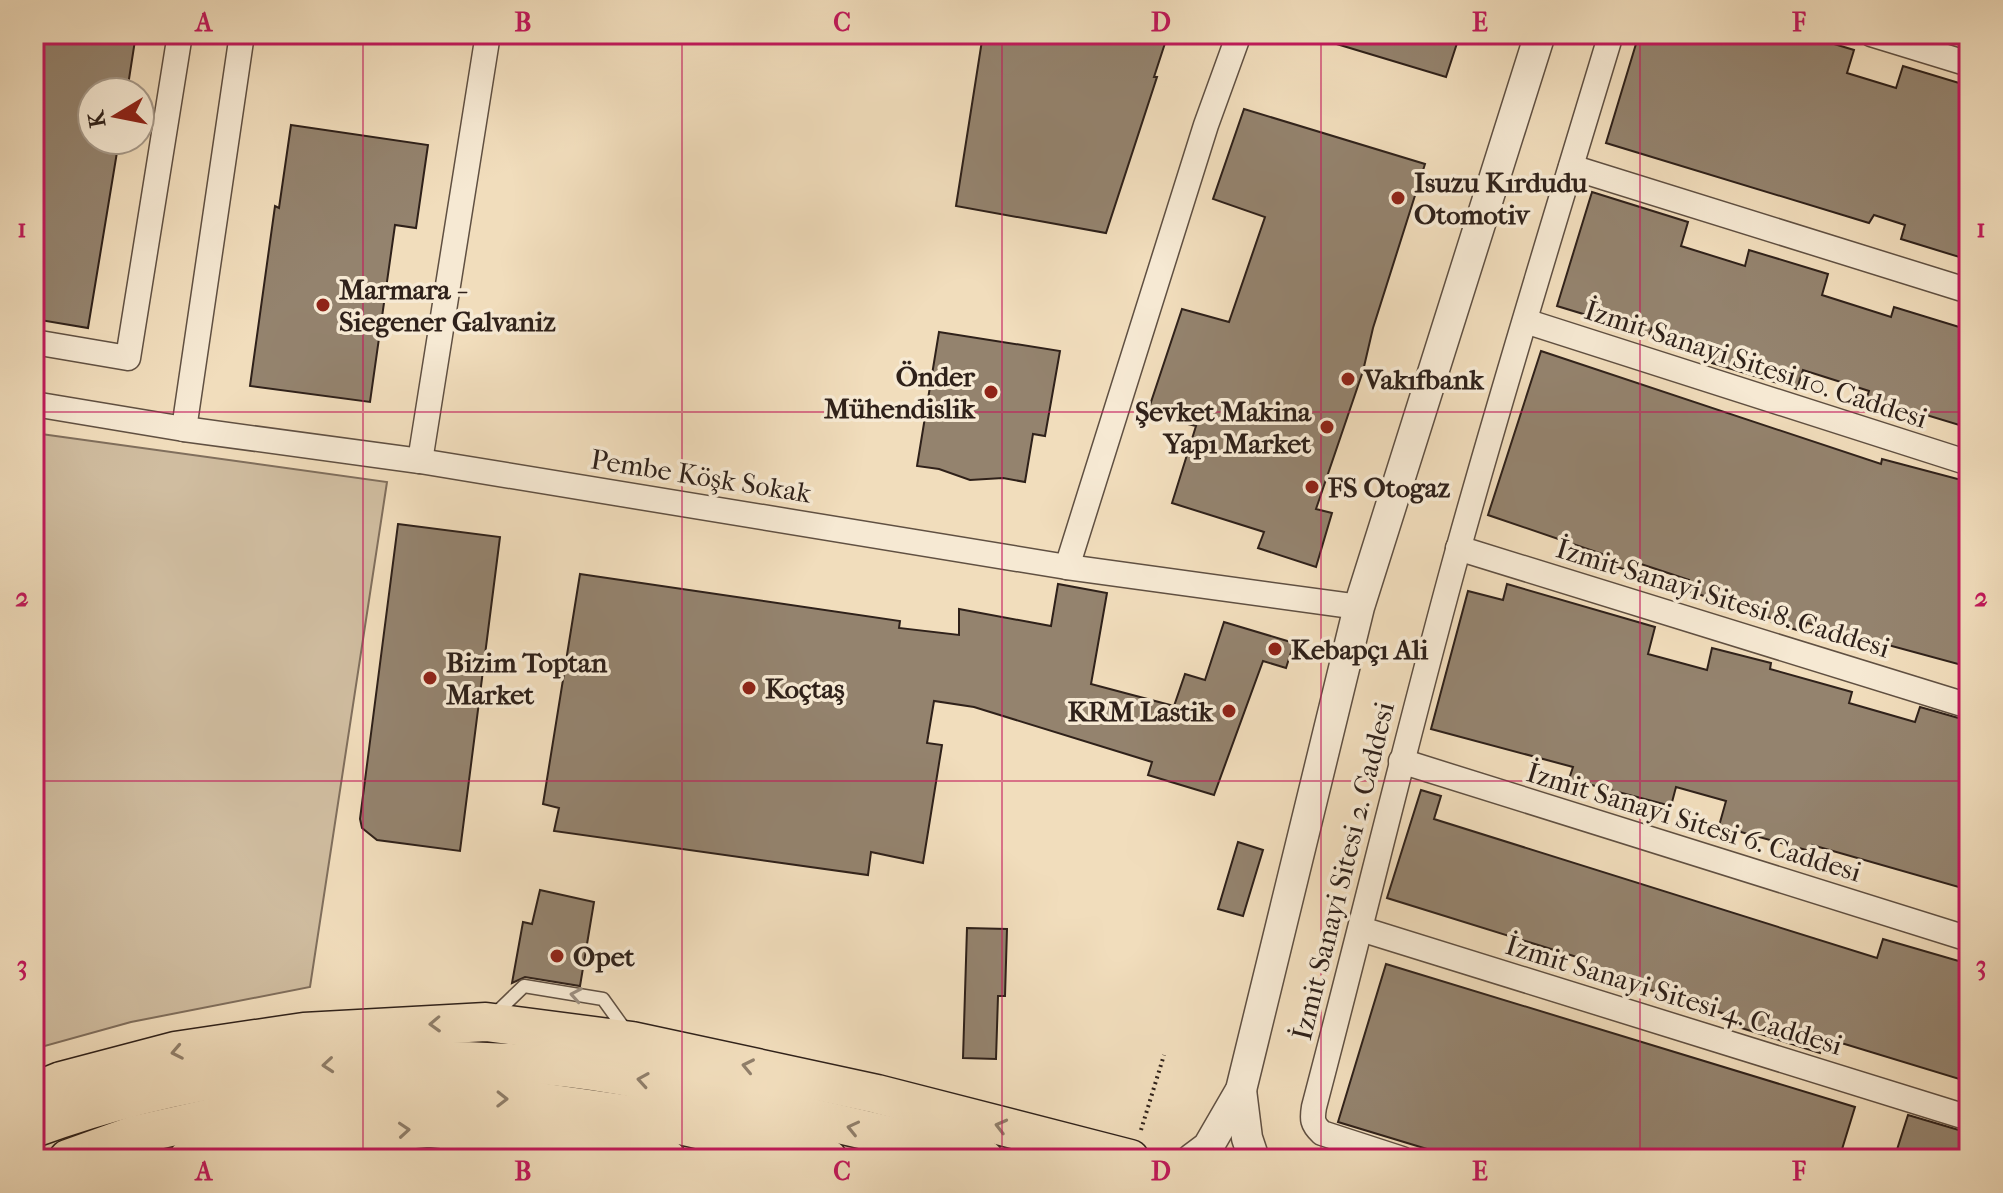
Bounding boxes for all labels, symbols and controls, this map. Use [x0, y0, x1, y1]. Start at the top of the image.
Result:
text: A [194, 7, 214, 38]
text: B [515, 7, 532, 38]
text: C [833, 7, 851, 38]
text: D [1151, 7, 1171, 38]
text: E [1472, 7, 1488, 38]
text: F [1791, 7, 1806, 38]
north arrow [76, 76, 156, 156]
text: K [83, 107, 111, 129]
place label: Isuzu Kırdudu Otomotiv [1414, 166, 1588, 231]
marker: Isuzu Kırdudu Otomotiv [1389, 189, 1407, 207]
text: 1 [17, 213, 27, 244]
text: 1 [1976, 213, 1986, 244]
place label: Marmara - Siegener Galvaniz [339, 273, 556, 338]
street label: İzmit Sanayi Sitesi 10. Caddesi [1581, 293, 1931, 435]
marker: Marmara - Siegener Galvaniz [314, 296, 332, 314]
place label: Önder Mühendislik [824, 360, 977, 425]
place label: Vakıfbank [1363, 363, 1485, 396]
marker: Vakıfbank [1339, 370, 1357, 388]
marker: Önder Mühendislik [982, 383, 1000, 401]
place label: Şevket Makina Yapı Market [1135, 395, 1312, 460]
marker: Şevket Makina Yapı Market [1318, 418, 1336, 436]
street label: Pembe Köşk Sokak [588, 442, 814, 510]
place label: FS Otogaz [1328, 471, 1451, 504]
marker: FS Otogaz [1303, 478, 1321, 496]
street label: İzmit Sanayi Sitesi 8. Caddesi [1552, 531, 1894, 665]
text: 2 [15, 582, 29, 613]
text: 2 [1974, 582, 1988, 613]
place label: Kebapçı Ali [1291, 633, 1429, 667]
marker: Kebapçı Ali [1266, 640, 1284, 658]
place label: Bizim Toptan Market [446, 646, 608, 711]
marker: Bizim Toptan Market [421, 669, 439, 687]
place label: Koçtaş [765, 672, 845, 706]
marker: Koçtaş [740, 679, 758, 697]
place label: KRM Lastik [1068, 695, 1215, 728]
street label: İzmit Sanayi Sitesi 2. Caddesi [1285, 698, 1401, 1044]
marker: KRM Lastik [1220, 702, 1238, 720]
street label: İzmit Sanayi Sitesi 6. Caddesi [1523, 755, 1865, 889]
street label: İzmit Sanayi Sitesi 4. Caddesi [1502, 928, 1846, 1062]
place label: Opet [573, 940, 636, 973]
marker: Opet [548, 947, 566, 965]
text: 3 [17, 950, 27, 981]
text: 3 [1976, 950, 1986, 981]
one-way arrow [570, 987, 583, 1004]
one-way arrow [428, 1016, 441, 1033]
one-way arrow [171, 1042, 184, 1059]
one-way arrow [321, 1057, 334, 1074]
one-way arrow [741, 1058, 755, 1075]
one-way arrow [636, 1072, 650, 1089]
one-way arrow [496, 1090, 509, 1108]
one-way arrow [994, 1118, 1008, 1135]
one-way arrow [847, 1120, 861, 1137]
one-way arrow [398, 1122, 411, 1139]
text: A [194, 1156, 214, 1187]
text: B [515, 1156, 532, 1187]
text: C [833, 1156, 851, 1187]
text: D [1151, 1156, 1171, 1187]
text: E [1472, 1156, 1488, 1187]
text: F [1791, 1156, 1806, 1187]

